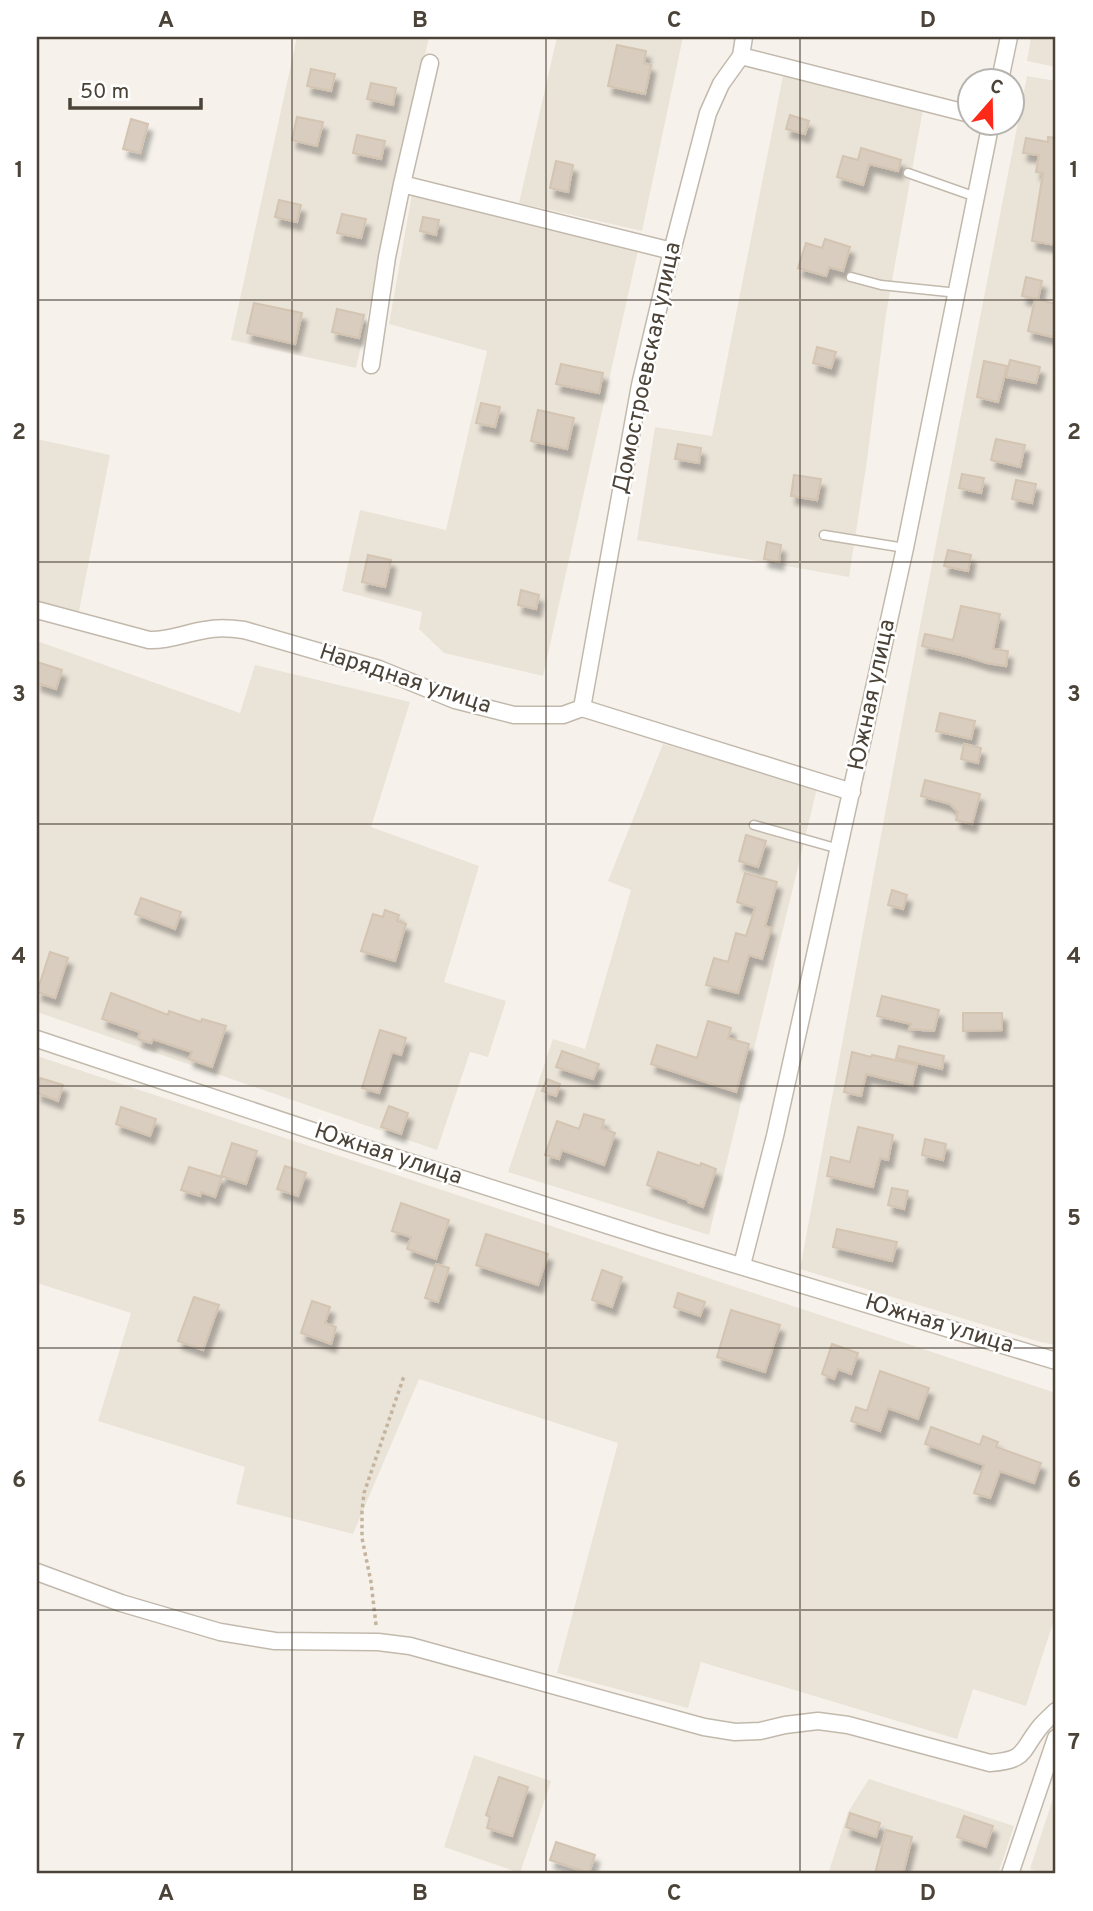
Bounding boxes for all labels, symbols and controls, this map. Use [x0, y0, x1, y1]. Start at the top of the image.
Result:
text: A [158, 7, 174, 36]
text: B [412, 7, 428, 36]
text: C [667, 7, 681, 36]
text: D [920, 7, 936, 36]
scale bar [70, 66, 201, 110]
north arrow [956, 66, 1026, 136]
text: С [986, 75, 1006, 101]
text: 50 m [80, 79, 129, 106]
text: 1 [14, 157, 24, 186]
text: 1 [1069, 157, 1079, 186]
street label: Домостроевская улица [607, 239, 689, 497]
text: 2 [12, 419, 26, 448]
text: 2 [1067, 419, 1081, 448]
street label: Южная улица [843, 617, 903, 773]
street label: Нарядная улица [315, 639, 495, 721]
text: 3 [12, 681, 26, 710]
text: 3 [1067, 681, 1081, 710]
text: 4 [12, 943, 26, 972]
text: 4 [1067, 943, 1081, 972]
street label: Южная улица [310, 1117, 466, 1193]
text: 5 [12, 1205, 26, 1234]
text: 5 [1067, 1205, 1081, 1234]
street label: Южная улица [861, 1289, 1017, 1361]
text: 6 [12, 1467, 26, 1496]
text: 6 [1067, 1467, 1081, 1496]
text: 7 [13, 1729, 25, 1758]
text: 7 [1068, 1729, 1080, 1758]
text: A [158, 1880, 174, 1909]
text: B [412, 1880, 428, 1909]
text: C [667, 1880, 681, 1909]
text: D [920, 1880, 936, 1909]

